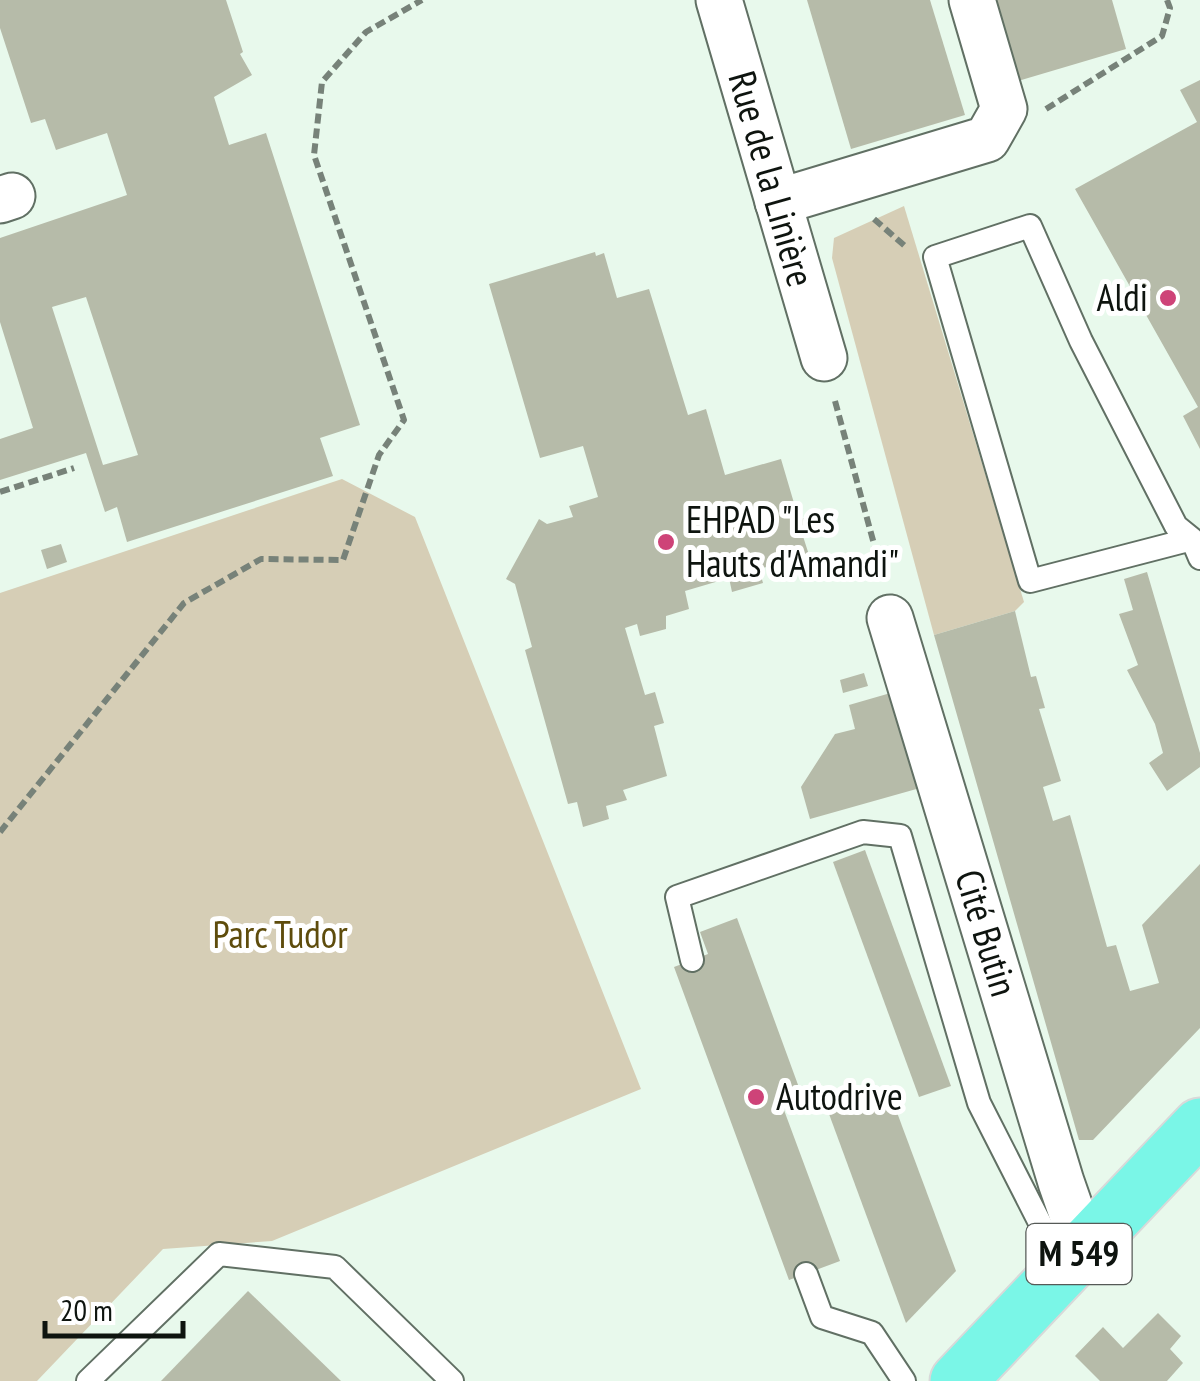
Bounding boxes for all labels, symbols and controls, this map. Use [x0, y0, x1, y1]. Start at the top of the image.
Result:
street label: Rue de la Linière [718, 65, 827, 292]
place label: Aldi [1096, 272, 1148, 321]
marker: Aldi [1157, 287, 1179, 309]
place label: EHPAD "Les Hauts d'Amandi" [686, 494, 899, 587]
marker: EHPAD "Les Hauts d'Amandi" [655, 531, 677, 553]
street label: Cité Butin [945, 864, 1030, 1002]
park label: Parc Tudor [212, 909, 348, 958]
place label: Autodrive [776, 1071, 903, 1120]
marker: Autodrive [745, 1086, 767, 1108]
road number: M 549 [1026, 1224, 1132, 1284]
scale bar [45, 1276, 182, 1338]
text: 20 m [60, 1290, 113, 1329]

